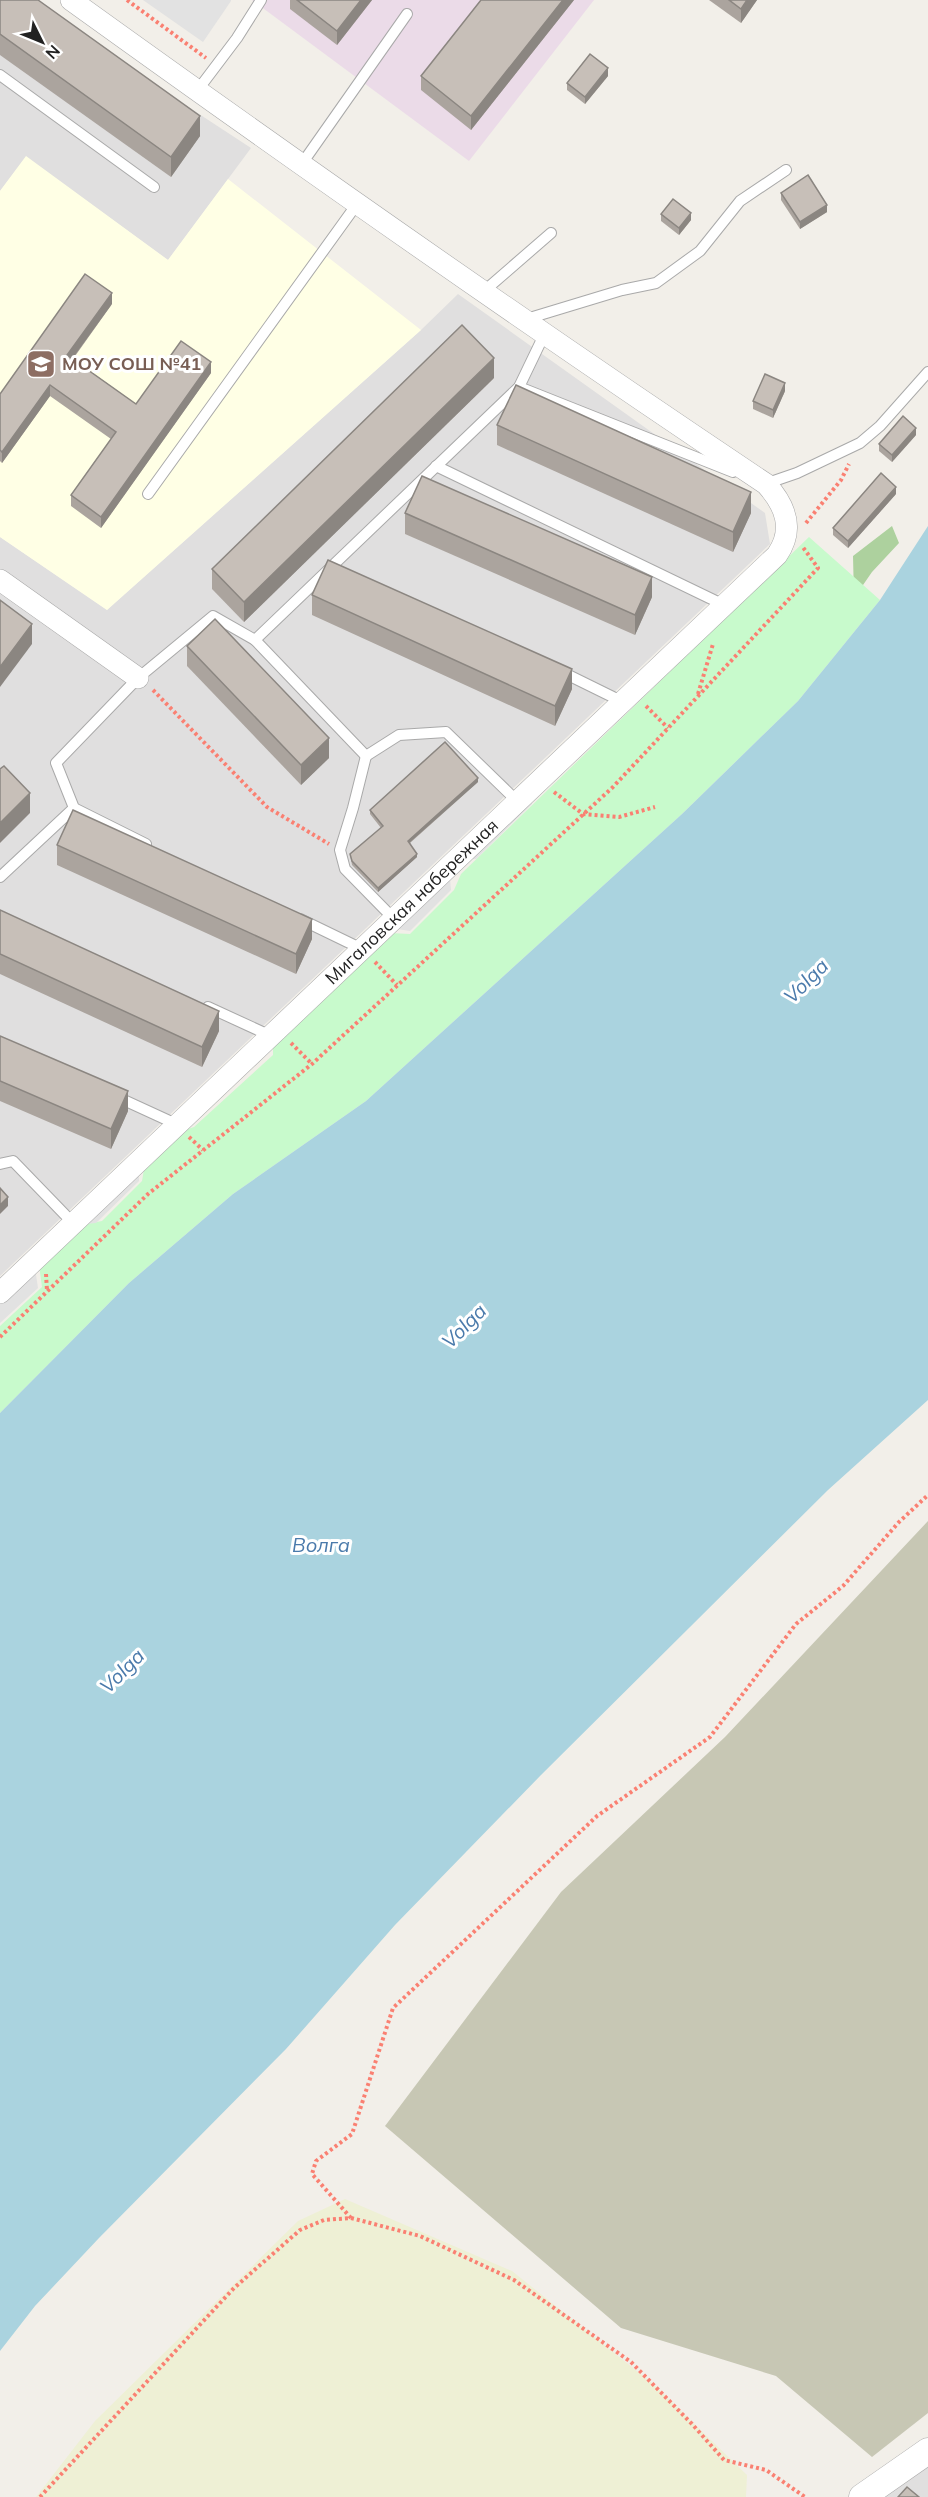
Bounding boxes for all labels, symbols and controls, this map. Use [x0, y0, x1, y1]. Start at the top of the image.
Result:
north arrow [12, 12, 72, 72]
text: N [42, 41, 64, 63]
school or university icon: МОУ СОШ №41 [25, 348, 57, 380]
place label: МОУ СОШ №41 [62, 352, 201, 375]
street label: Мигаловская набережная [320, 814, 503, 989]
water label: Volga [778, 953, 833, 1008]
water label: Volga [436, 1298, 491, 1353]
water label: Волга [292, 1532, 350, 1557]
water label: Volga [94, 1643, 149, 1698]

